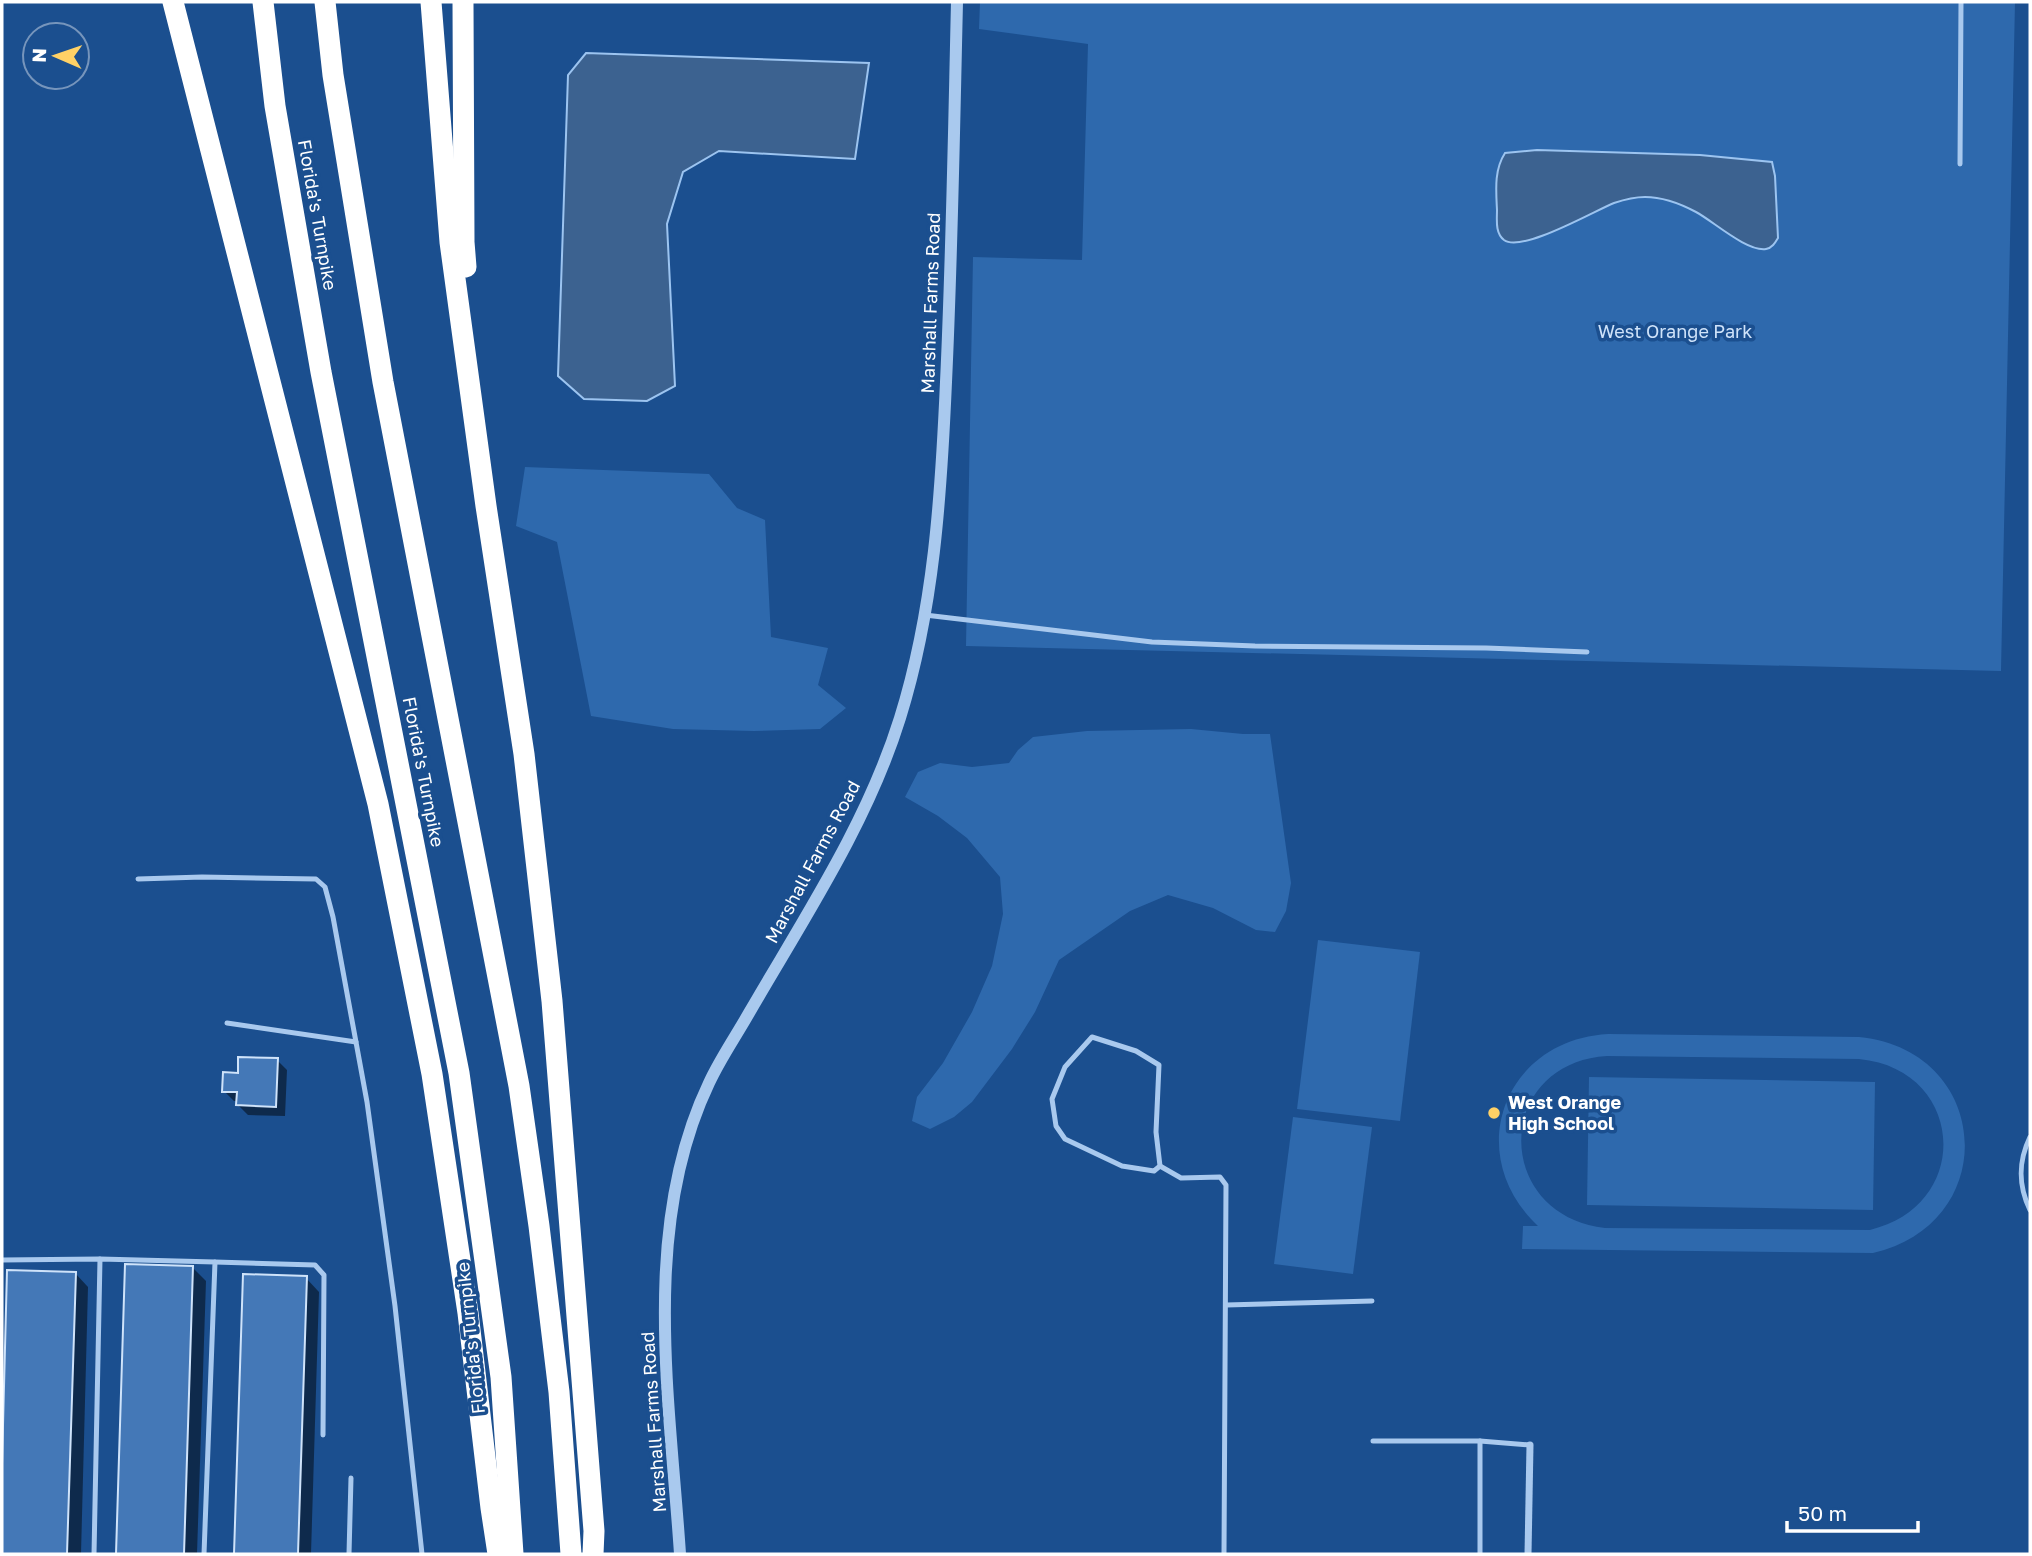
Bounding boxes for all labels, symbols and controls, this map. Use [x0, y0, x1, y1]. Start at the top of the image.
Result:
north arrow [21, 21, 91, 91]
text: N [27, 48, 50, 63]
street label: Florida's Turnpike [294, 138, 342, 292]
street label: Marshall Farms Road [916, 212, 944, 394]
park label: West Orange Park [1598, 320, 1752, 342]
street label: Florida's Turnpike [399, 695, 449, 849]
street label: Marshall Farms Road [760, 776, 864, 947]
place label: West Orange High School [1508, 1091, 1621, 1134]
marker: West Orange High School [1486, 1105, 1502, 1121]
street label: Florida's Turnpike [451, 1261, 489, 1415]
street label: Marshall Farms Road [636, 1331, 670, 1513]
scale bar [1787, 1490, 1918, 1534]
text: 50 m [1798, 1500, 1847, 1526]

